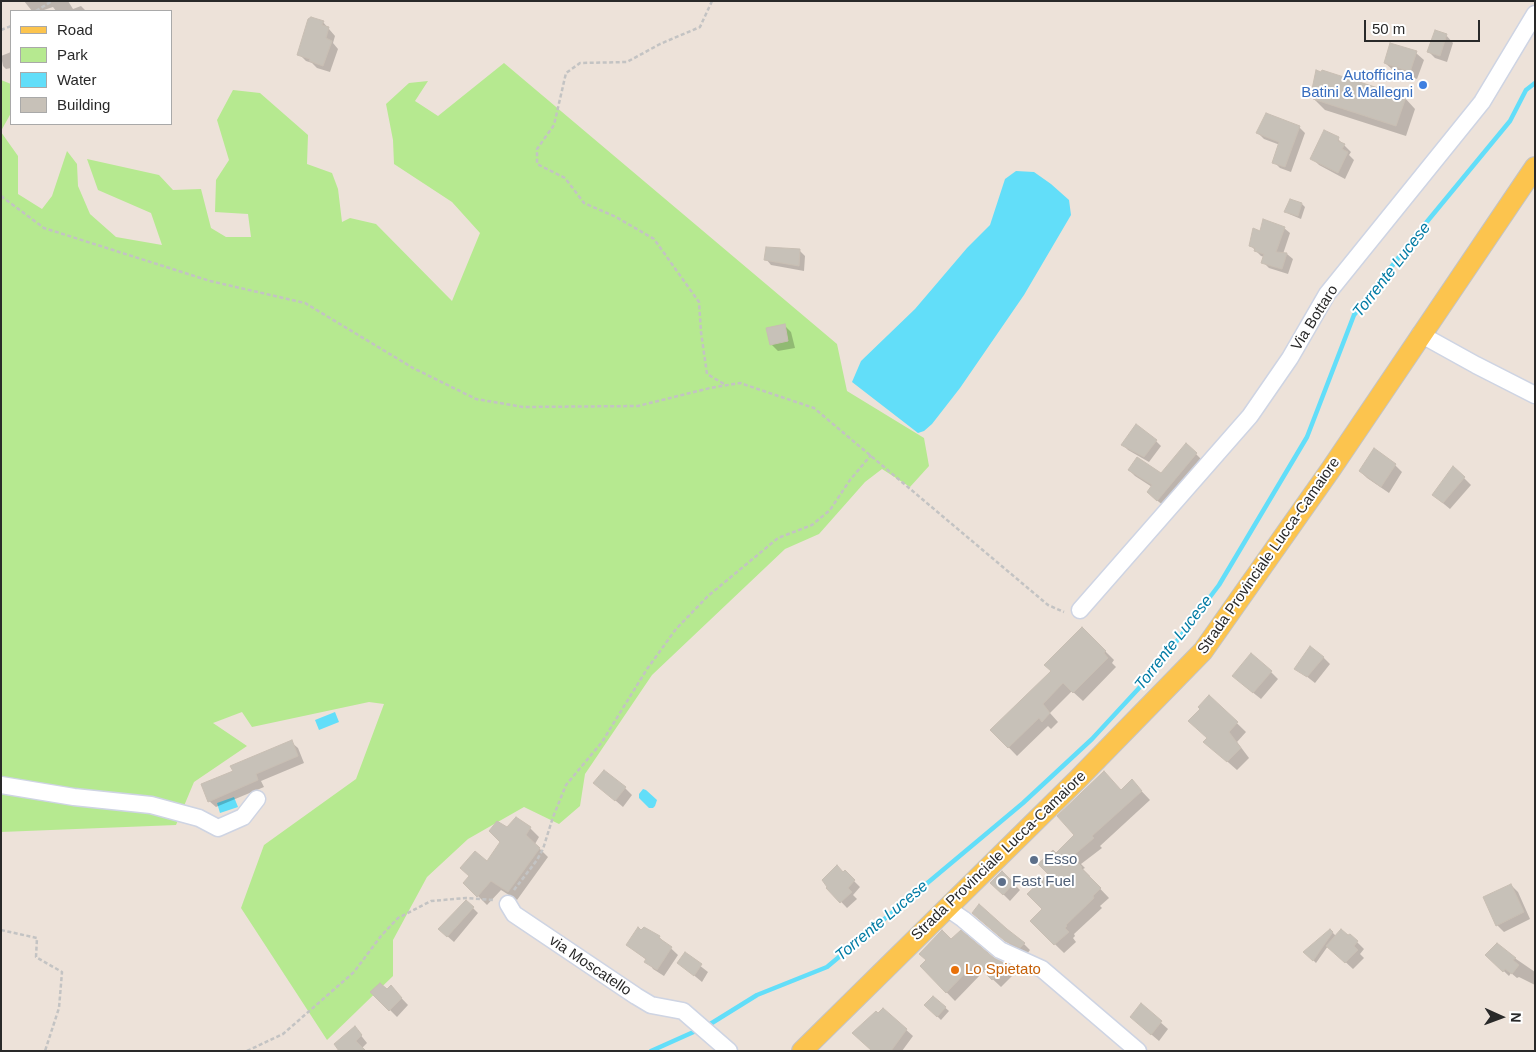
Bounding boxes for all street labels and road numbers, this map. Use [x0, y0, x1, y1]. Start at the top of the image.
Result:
street label: Via Bottaro [1288, 282, 1342, 354]
street label: Strada Provinciale Lucca-Camaiore [1194, 454, 1344, 658]
street label: Strada Provinciale Lucca-Camaiore [908, 768, 1090, 944]
street label: via Moscatello [546, 932, 634, 1000]

